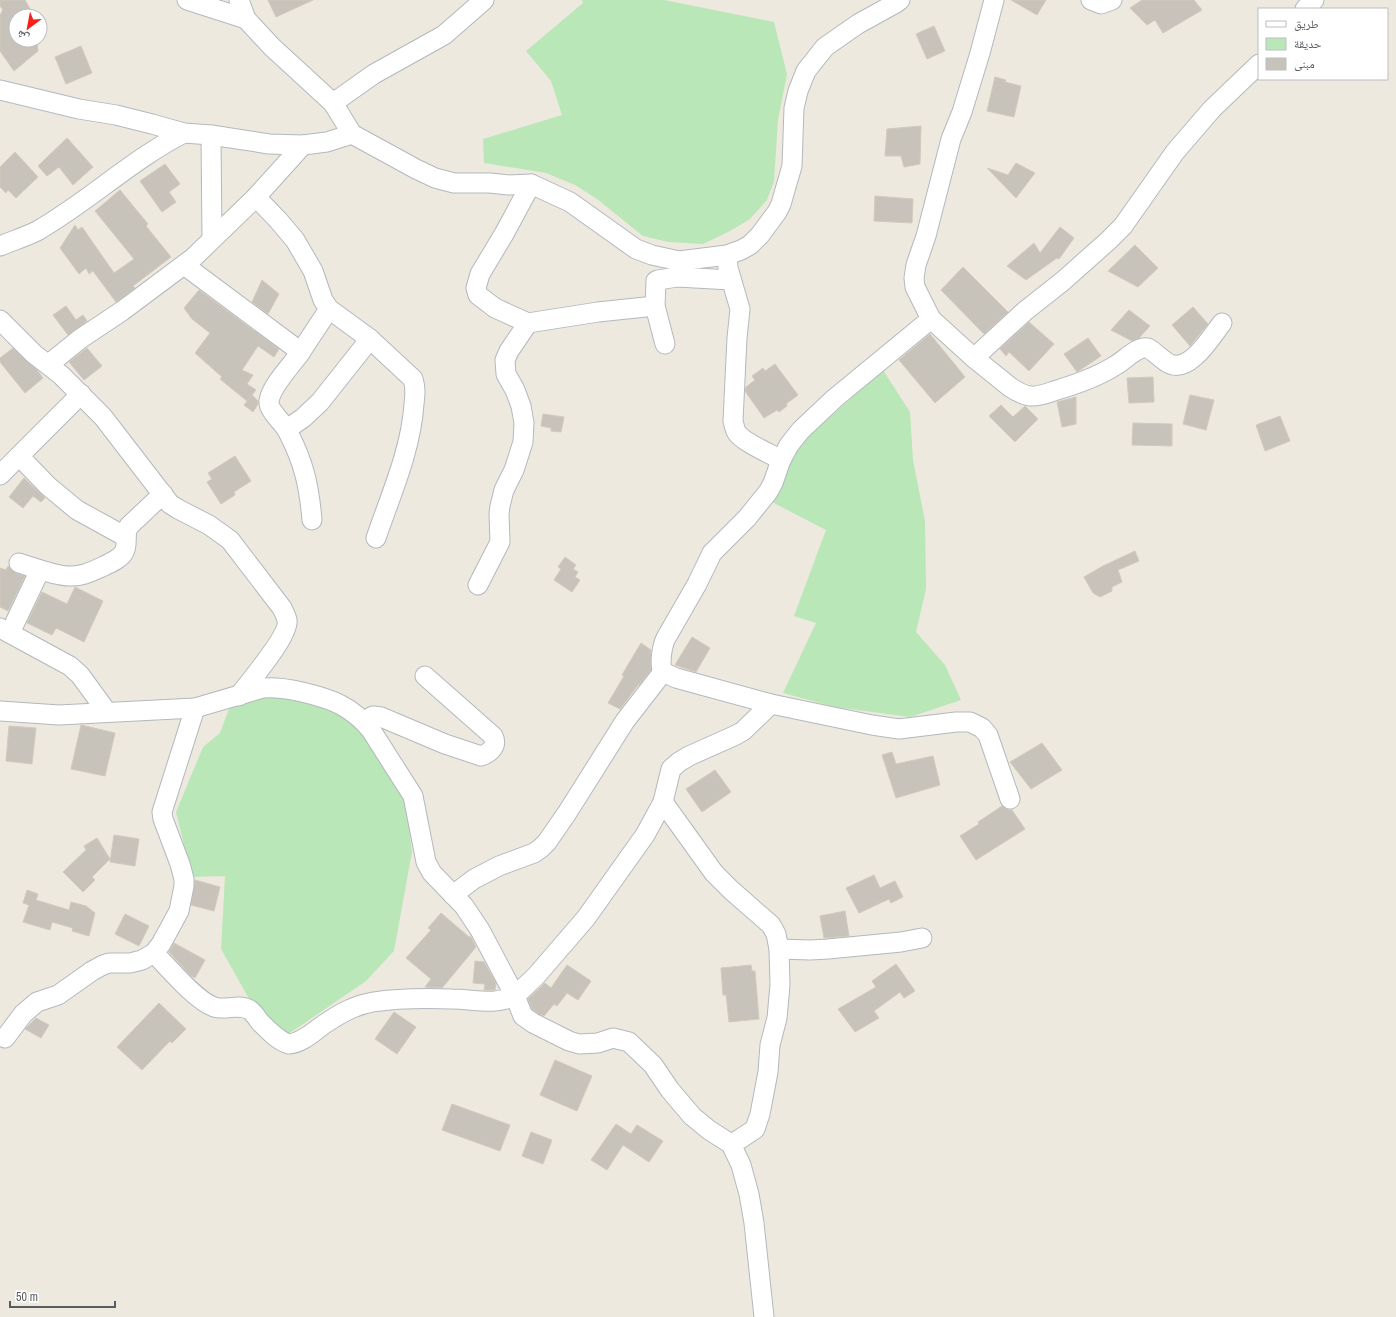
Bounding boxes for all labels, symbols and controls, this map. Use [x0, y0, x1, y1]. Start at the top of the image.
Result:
north arrow [8, 8, 48, 48]
legend [1258, 8, 1388, 80]
text: طريق [1294, 16, 1319, 32]
text: ش [14, 26, 32, 46]
text: حديقة [1294, 36, 1322, 52]
text: مبنى [1294, 56, 1315, 72]
scale bar [10, 1283, 115, 1309]
text: 50 m [16, 1289, 38, 1305]

